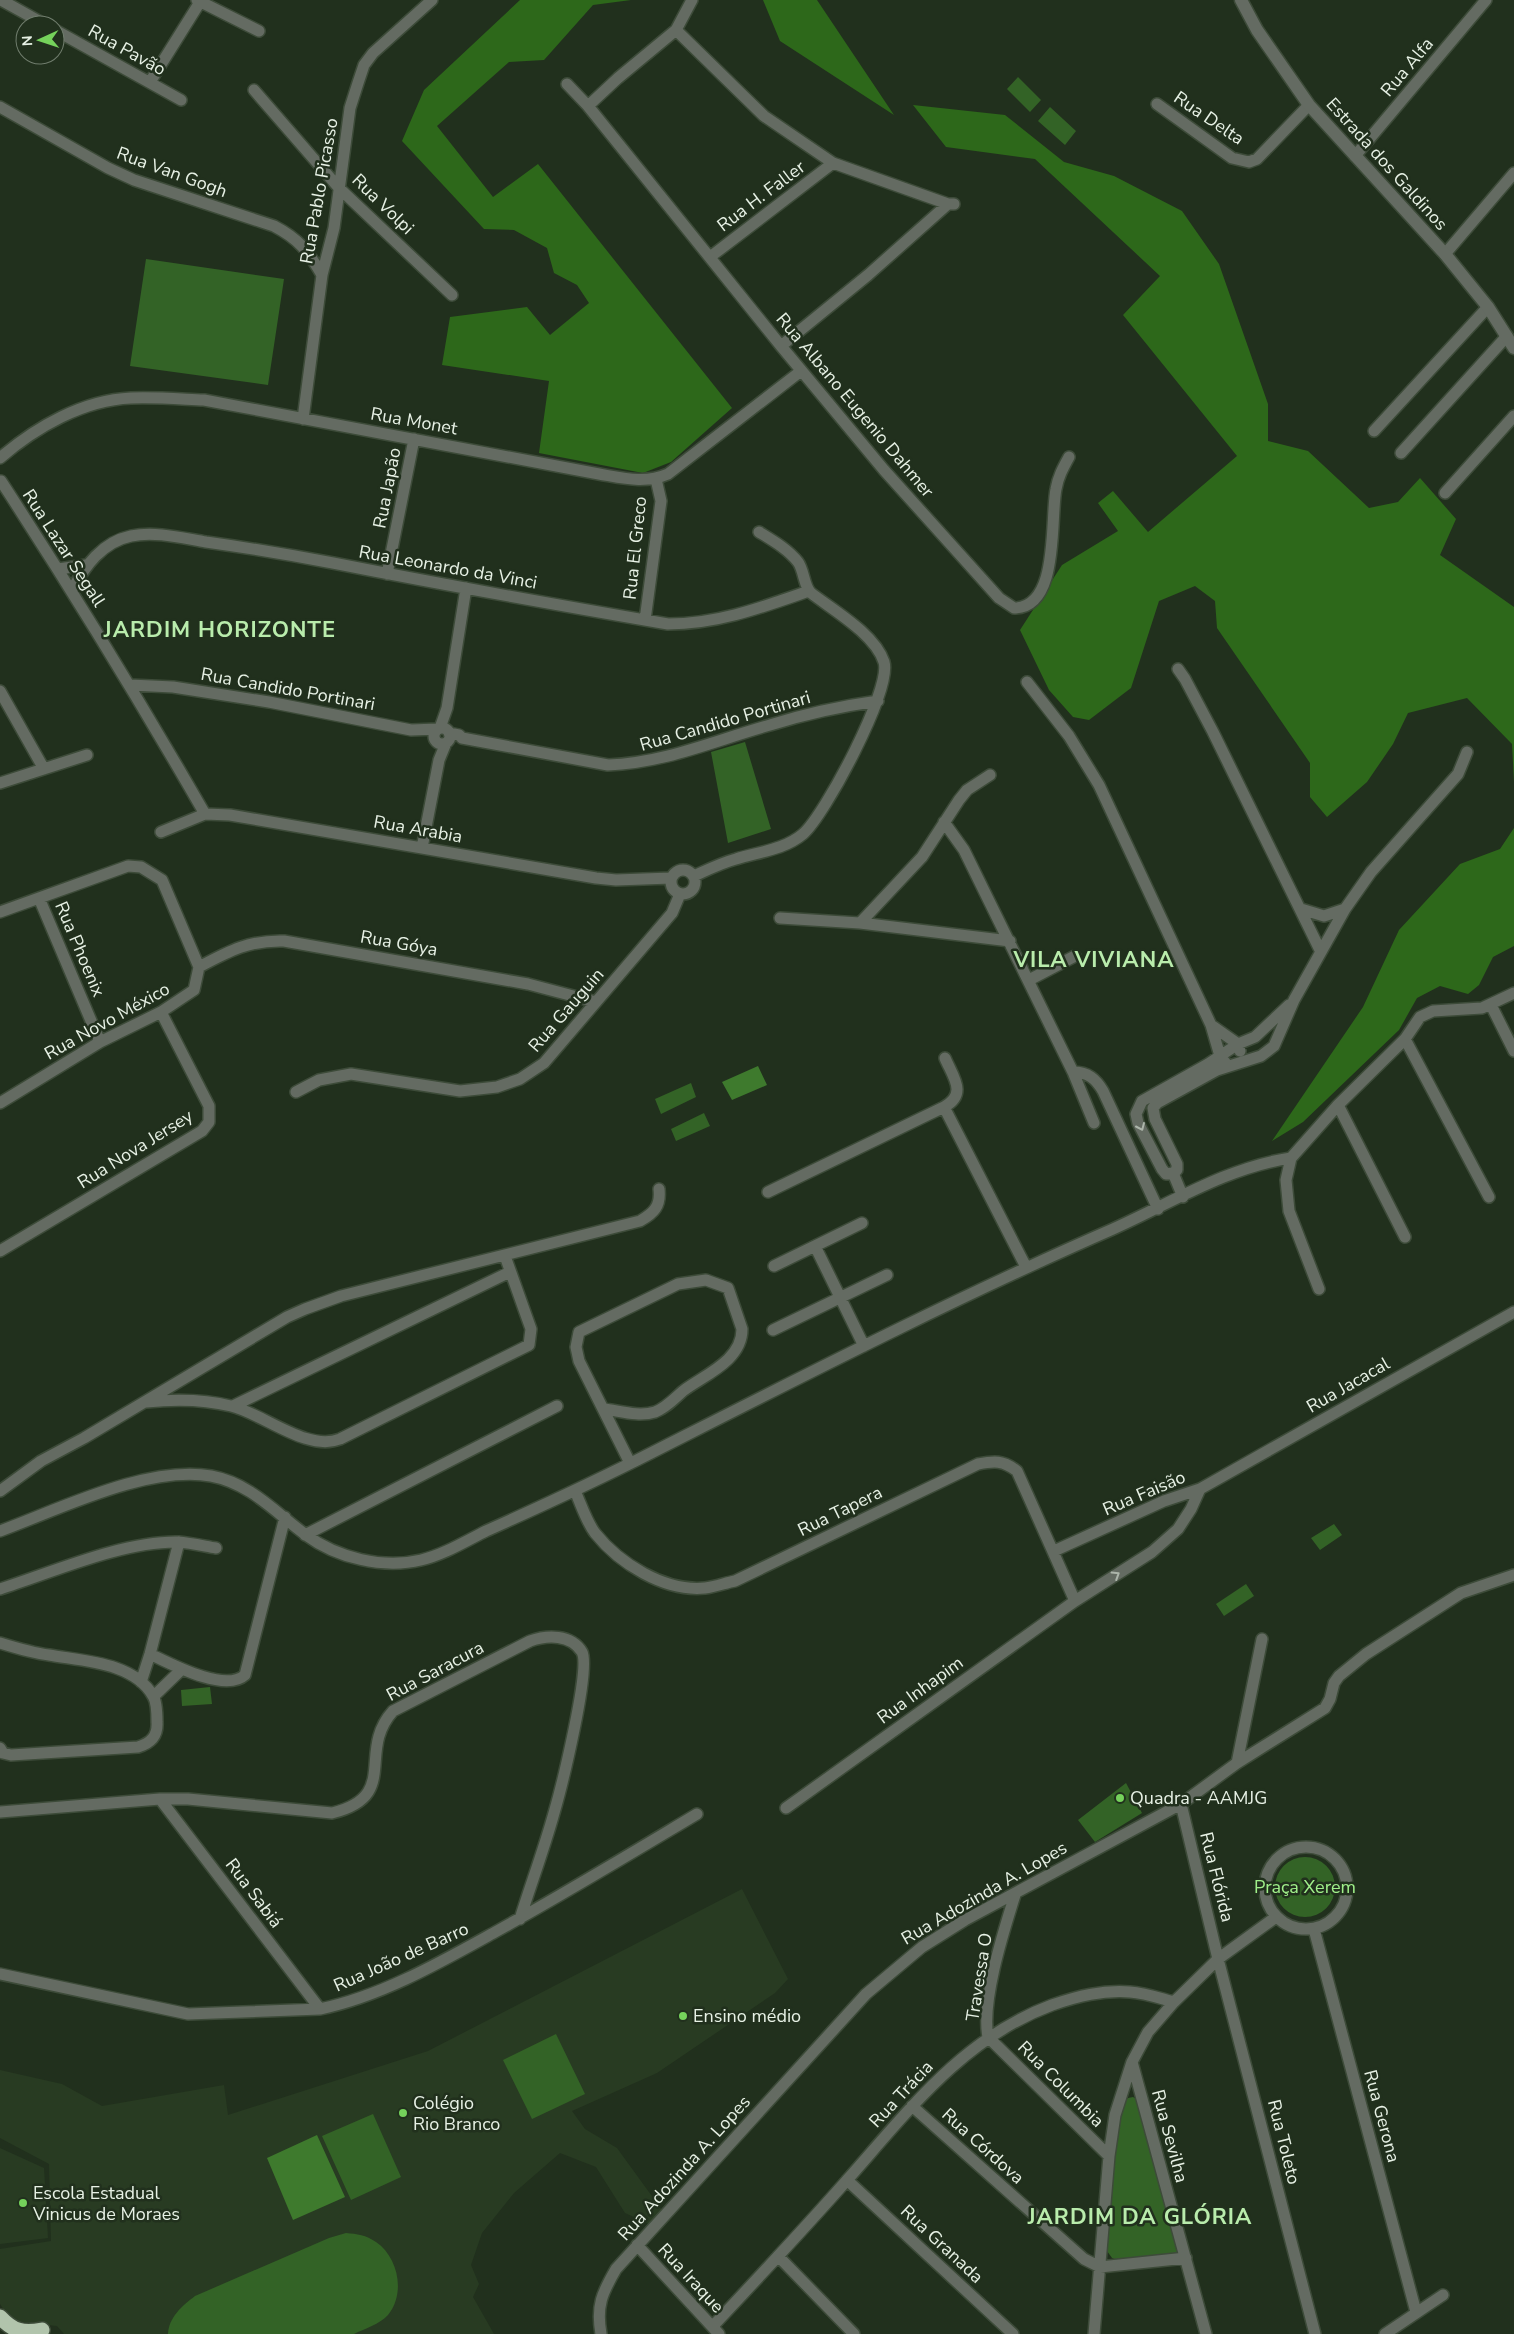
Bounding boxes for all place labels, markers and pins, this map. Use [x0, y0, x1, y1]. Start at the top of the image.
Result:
place label: Quadra - AAMJG [1130, 1786, 1267, 1810]
marker: Quadra - AAMJG [1114, 1792, 1126, 1804]
place label: Ensino médio [693, 2004, 801, 2028]
marker: Ensino médio [677, 2010, 689, 2022]
place label: Colégio Rio Branco [413, 2091, 500, 2136]
marker: Colégio Rio Branco [397, 2107, 409, 2119]
place label: Escola Estadual Vinicus de Moraes [32, 2181, 180, 2226]
marker: Escola Estadual Vinicus de Moraes [17, 2197, 29, 2209]

